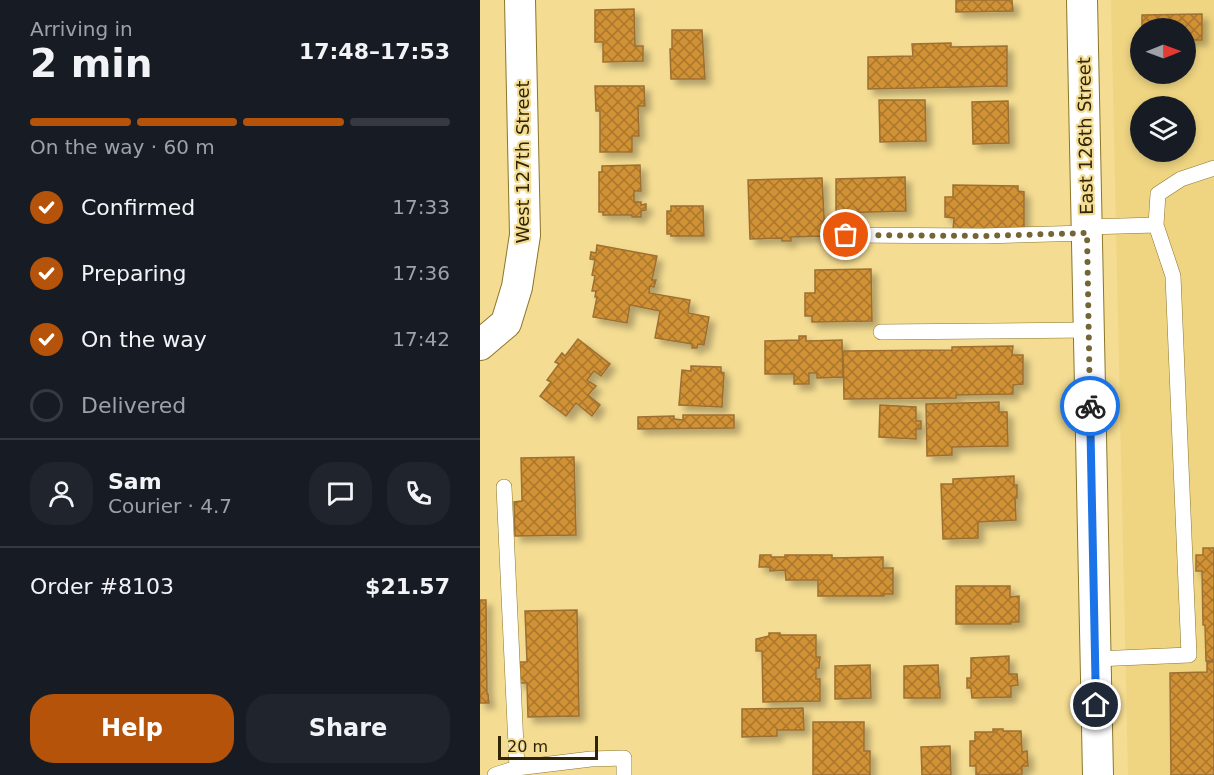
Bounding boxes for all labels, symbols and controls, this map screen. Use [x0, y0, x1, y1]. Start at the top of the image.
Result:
text: Arriving in [30, 17, 133, 41]
north arrow [1130, 18, 1196, 84]
map controls [1130, 18, 1196, 162]
text: 17:48–17:53 [299, 39, 450, 64]
text: 2 min [30, 41, 152, 86]
street label: East 126th Street [1073, 57, 1097, 215]
street label: West 127th Street [512, 80, 533, 244]
button: layers [1130, 96, 1196, 162]
text: On the way · 60 m [30, 135, 215, 159]
icon: check [30, 191, 63, 224]
text: Confirmed [81, 195, 195, 220]
text: 17:33 [392, 195, 450, 219]
pin [820, 209, 871, 260]
icon: bag [829, 218, 862, 251]
icon: check [30, 257, 63, 290]
text: Preparing [81, 261, 187, 286]
text: 17:36 [392, 261, 450, 285]
icon: check [30, 323, 63, 356]
text: On the way [81, 327, 207, 352]
text: 17:42 [392, 327, 450, 351]
courier [1060, 376, 1120, 436]
icon: bike [1074, 390, 1107, 423]
text: Delivered [81, 393, 186, 418]
button: person [30, 462, 93, 525]
button: chat [309, 462, 372, 525]
button: phone [387, 462, 450, 525]
text: Sam [108, 469, 162, 494]
text: Courier · 4.7 [108, 494, 232, 518]
text: Order #8103 [30, 574, 174, 599]
text: $21.57 [365, 574, 450, 599]
pin [1070, 679, 1121, 730]
icon: home [1079, 688, 1112, 721]
button: Help [30, 694, 234, 763]
button: Share [246, 694, 450, 763]
scale bar [498, 733, 598, 760]
text: 20 m [507, 737, 548, 756]

